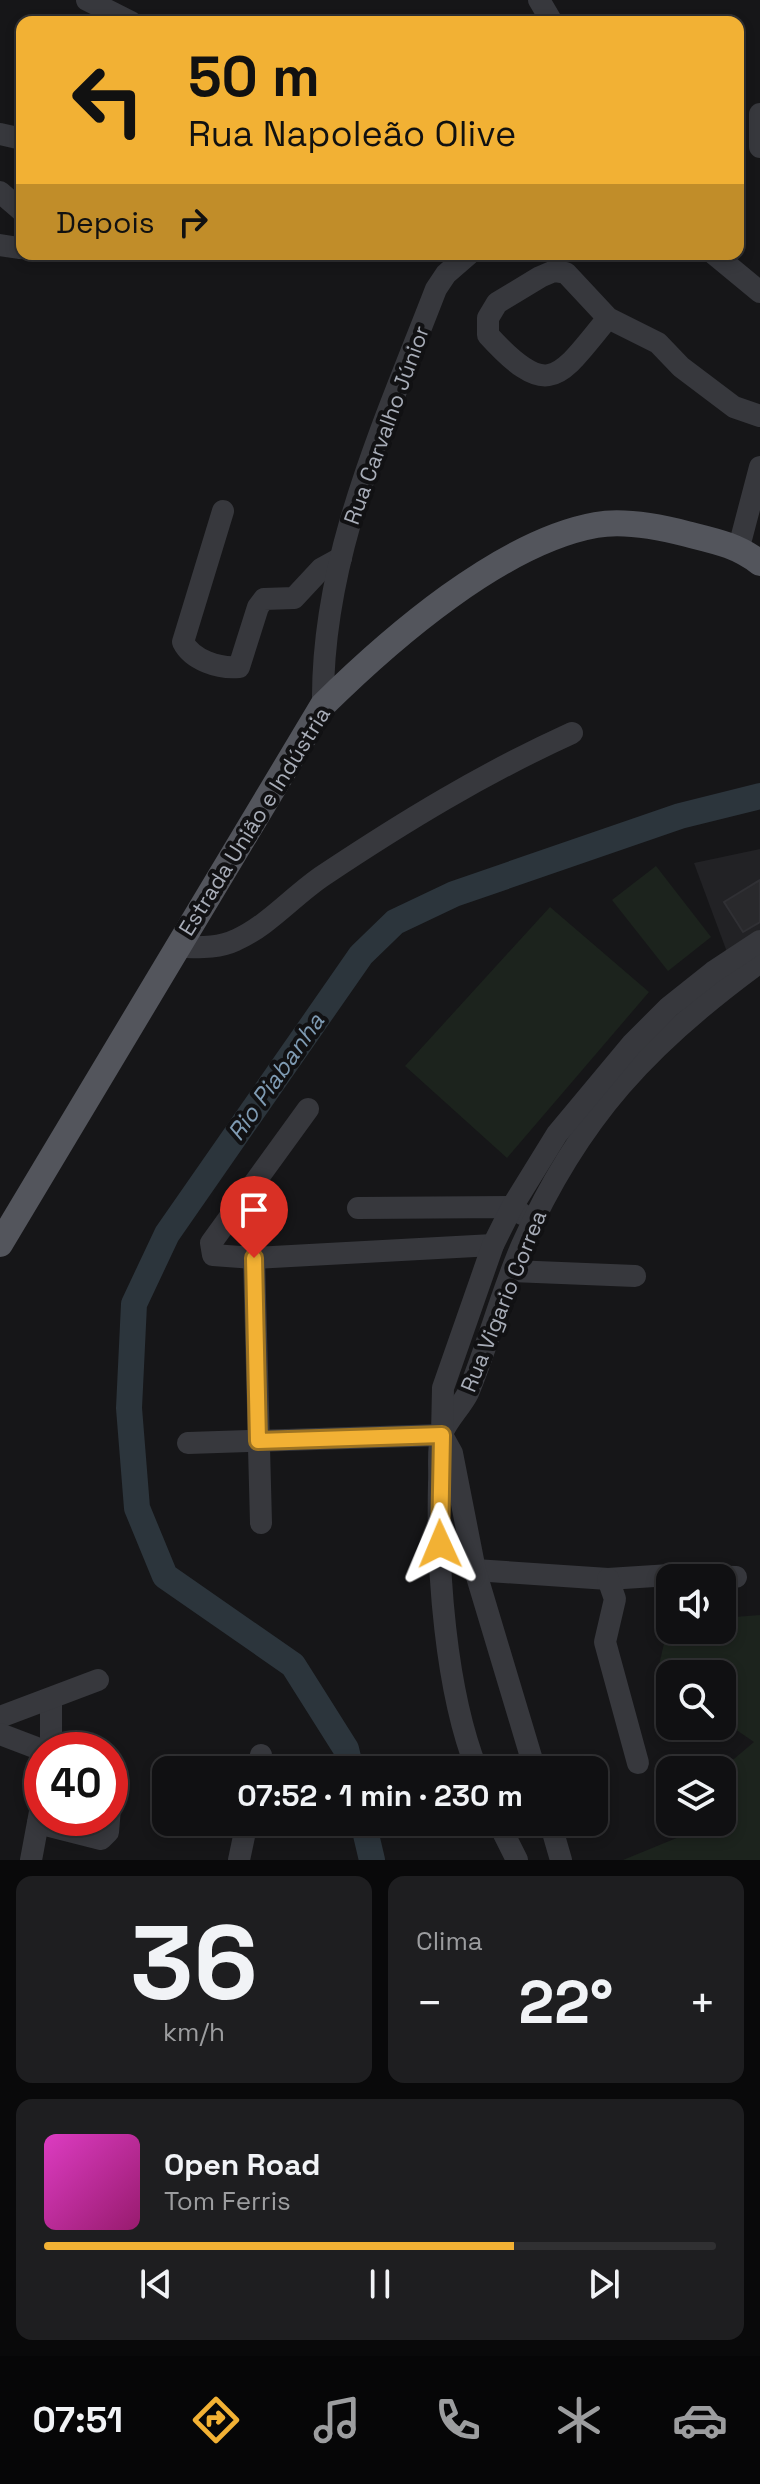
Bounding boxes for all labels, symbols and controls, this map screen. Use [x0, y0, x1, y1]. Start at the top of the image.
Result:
text: 50 m [188, 41, 320, 112]
icon: left [56, 48, 160, 152]
text: Rua Napoleão Olive [188, 111, 516, 157]
icon: right [171, 200, 215, 244]
text: Depois [56, 203, 155, 242]
street label: Rua Carvalho Júnior [337, 322, 435, 528]
street label: Estrada União e Indústria [172, 701, 336, 941]
water label: Rio Piabanha [220, 1007, 331, 1146]
pin [220, 1176, 288, 1258]
icon: arrive [232, 1188, 276, 1232]
street label: Rua Vigario Correa [454, 1206, 552, 1396]
position arrow [398, 1502, 482, 1586]
map controls [656, 1564, 736, 1836]
button: sound [656, 1564, 736, 1644]
button: search [656, 1660, 736, 1740]
speed limit sign: 40 [24, 1732, 128, 1836]
button: layers [656, 1756, 736, 1836]
text: 07:52 · 1 min · 230 m [237, 1776, 523, 1815]
text: 36 [130, 1897, 258, 2029]
text: Clima [416, 1924, 483, 1958]
text: 22° [519, 1964, 613, 2041]
text: − [416, 1975, 443, 2031]
text: + [689, 1975, 716, 2031]
text: km/h [163, 2015, 225, 2049]
text: Open Road [164, 2145, 320, 2184]
text: Tom Ferris [164, 2184, 291, 2218]
icon: previous [134, 2262, 178, 2306]
icon: pause [358, 2262, 402, 2306]
icon: next [582, 2262, 626, 2306]
icon: directions [188, 2392, 244, 2448]
icon: music [309, 2392, 365, 2448]
icon: phone [430, 2392, 486, 2448]
icon: climate [551, 2392, 607, 2448]
icon: car [672, 2392, 728, 2448]
text: 07:51 [32, 2397, 123, 2443]

